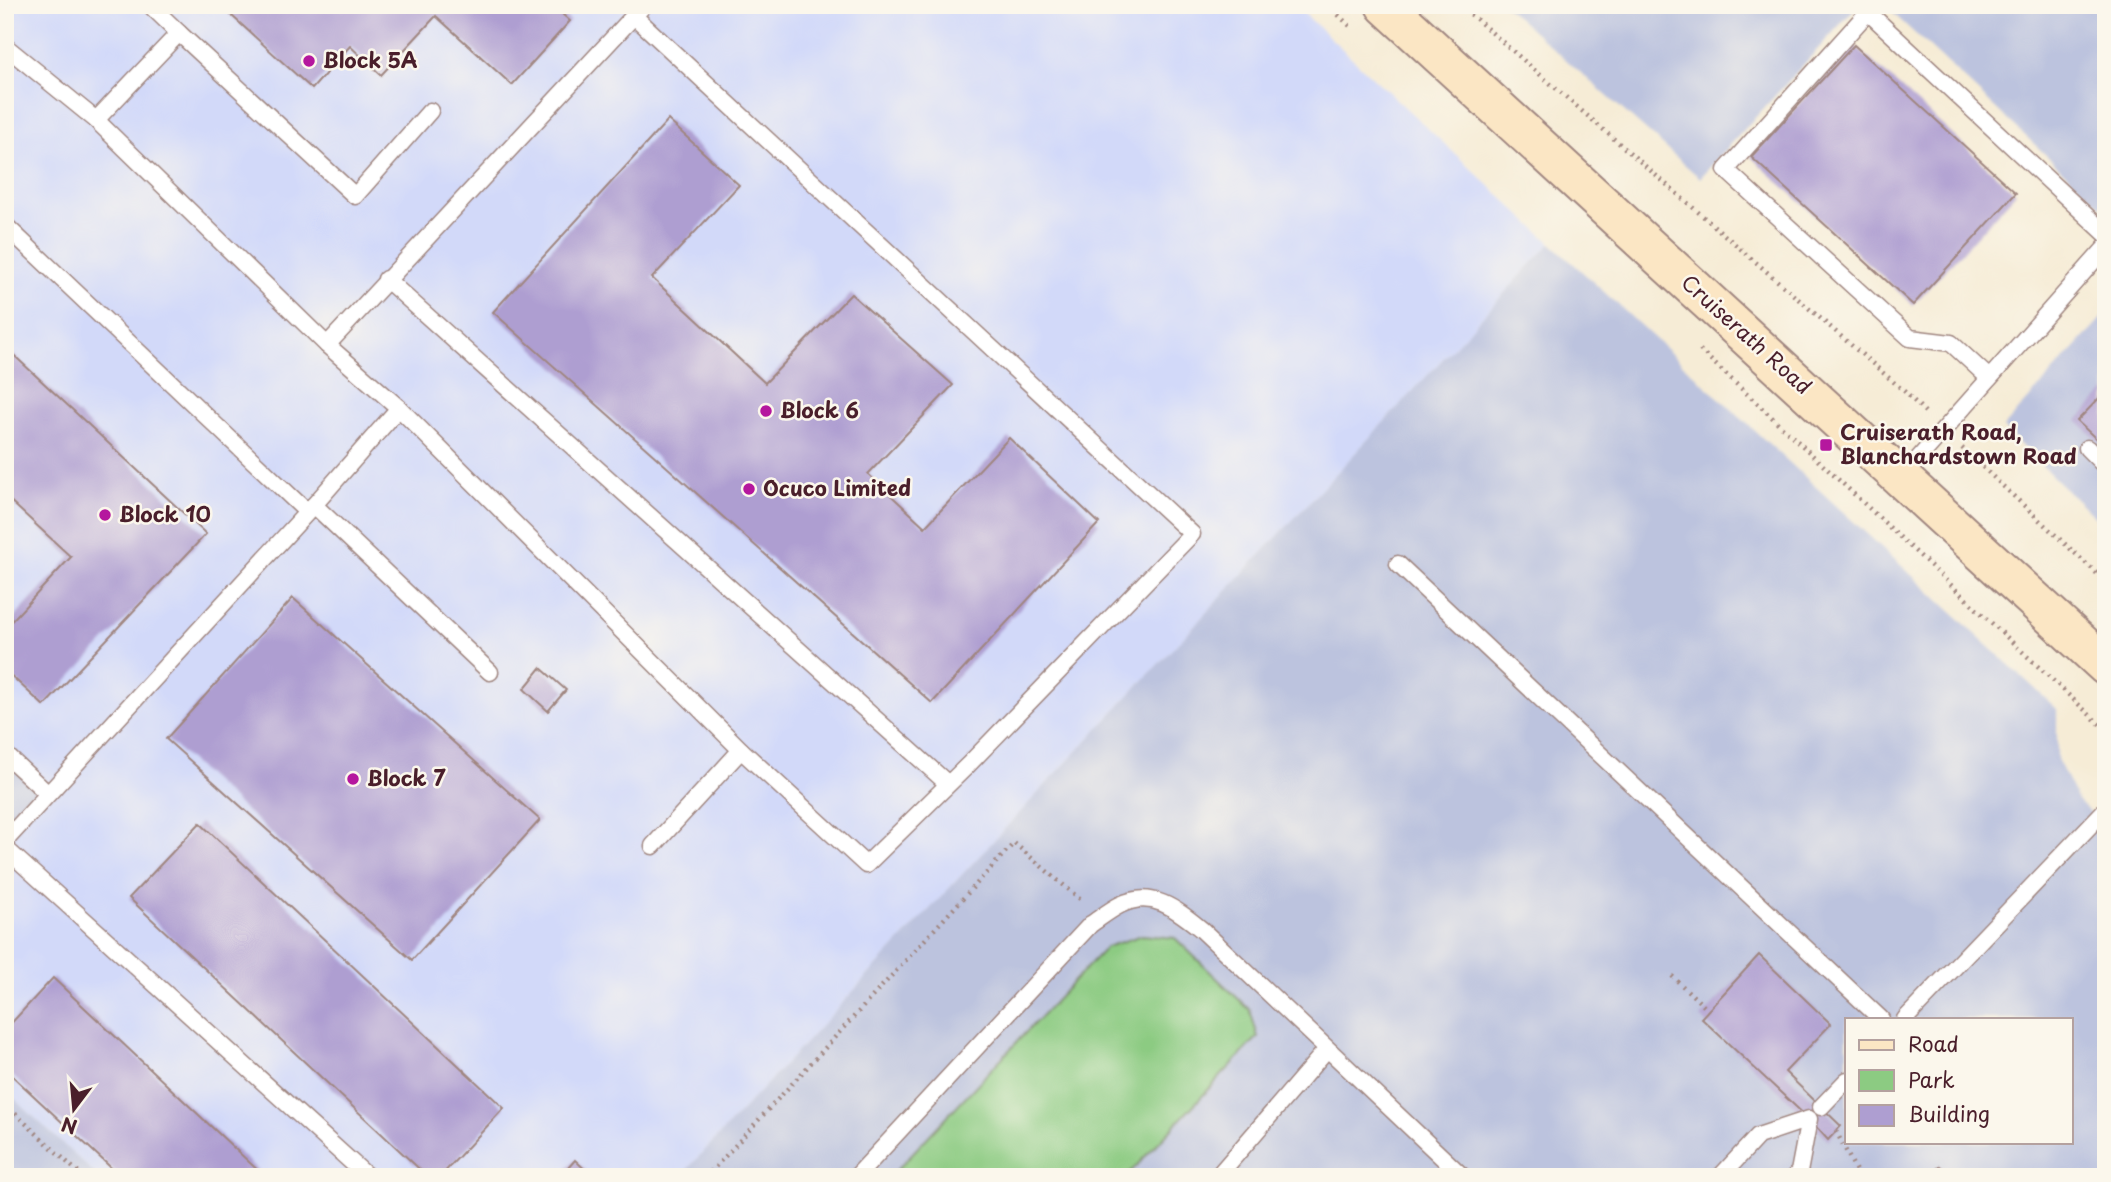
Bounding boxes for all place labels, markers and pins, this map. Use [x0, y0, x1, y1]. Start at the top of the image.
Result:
place label: Block 5A [323, 43, 418, 75]
marker: Block 5A [301, 53, 317, 69]
place label: Block 6 [780, 393, 859, 425]
marker: Block 6 [758, 403, 774, 419]
place label: Cruiserath Road, Blanchardstown Road [1840, 415, 2077, 471]
marker: Cruiserath Road, Blanchardstown Road [1818, 437, 1834, 453]
place label: Ocuco Limited [763, 471, 911, 503]
marker: Ocuco Limited [741, 481, 757, 497]
place label: Block 10 [119, 497, 211, 529]
marker: Block 10 [97, 507, 113, 523]
place label: Block 7 [367, 761, 446, 793]
marker: Block 7 [345, 771, 361, 787]

